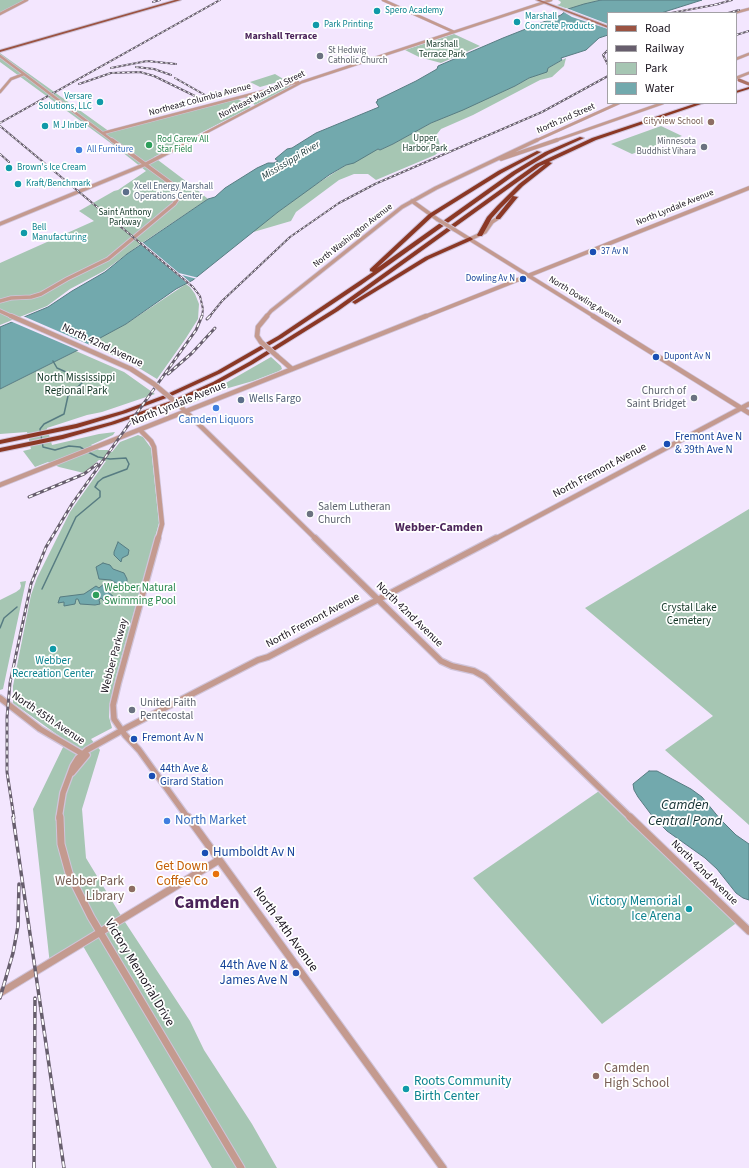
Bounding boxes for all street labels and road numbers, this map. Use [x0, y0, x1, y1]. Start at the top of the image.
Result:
street label: Northeast Marshall Street [217, 69, 307, 121]
street label: Northeast Columbia Avenue [148, 81, 252, 119]
street label: North 2nd Street [535, 101, 597, 137]
street label: North Lyndale Avenue [635, 188, 715, 228]
street label: North Washington Avenue [311, 202, 395, 270]
street label: North Dowling Avenue [547, 274, 623, 328]
street label: North 42nd Avenue [59, 321, 145, 371]
street label: North Lyndale Avenue [130, 379, 228, 429]
street label: North Fremont Avenue [551, 441, 649, 501]
street label: North 42nd Avenue [373, 580, 445, 650]
street label: North Fremont Avenue [264, 591, 362, 651]
street label: Webber Parkway [99, 617, 131, 695]
street label: North 45th Avenue [9, 690, 87, 748]
street label: North 42nd Avenue [668, 838, 740, 908]
street label: North 44th Avenue [249, 885, 321, 975]
street label: Victory Memorial Drive [101, 916, 177, 1030]

